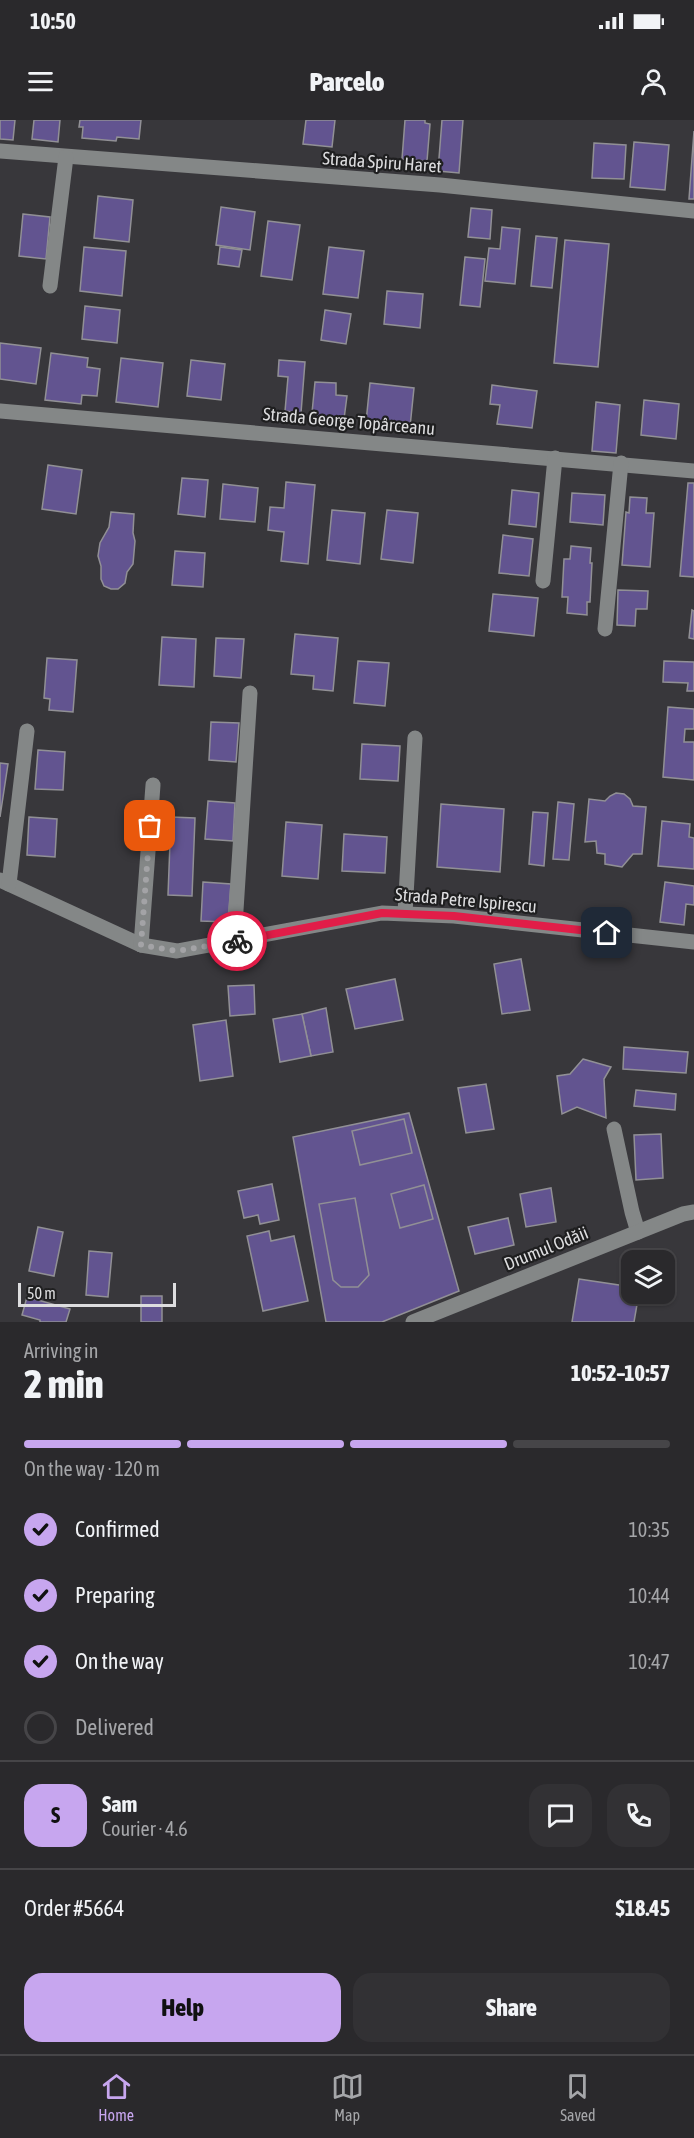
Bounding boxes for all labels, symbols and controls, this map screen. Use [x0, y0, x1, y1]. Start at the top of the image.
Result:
text: 10:50 [30, 8, 76, 34]
icon: menu [24, 65, 57, 98]
icon: person [637, 65, 670, 98]
text: Parcelo [309, 66, 385, 97]
street label: Strada Spiru Haret [322, 147, 442, 177]
street label: Strada George Topârceanu [262, 403, 436, 439]
pin [124, 800, 175, 851]
icon: bag [133, 809, 166, 842]
street label: Strada Petre Ispirescu [394, 883, 538, 917]
pin [581, 907, 632, 958]
courier [207, 911, 267, 971]
icon: home [590, 916, 623, 949]
icon: bike [221, 925, 254, 958]
street label: Drumul Odăii [501, 1222, 591, 1274]
map controls [621, 1250, 675, 1304]
button: layers [621, 1250, 675, 1304]
scale bar [18, 1280, 176, 1308]
text: 50 m [27, 1284, 56, 1302]
text: Arriving in [24, 1339, 98, 1362]
text: 10:52–10:57 [571, 1360, 670, 1386]
text: 2 min [24, 1362, 104, 1406]
text: On the way · 120 m [24, 1457, 160, 1480]
icon: check [24, 1513, 57, 1546]
text: Confirmed [75, 1516, 160, 1542]
text: 10:35 [628, 1518, 670, 1541]
icon: check [24, 1579, 57, 1612]
text: Preparing [75, 1582, 155, 1608]
text: 10:44 [628, 1584, 670, 1607]
icon: check [24, 1645, 57, 1678]
text: On the way [75, 1648, 164, 1674]
text: 10:47 [628, 1650, 670, 1673]
text: Delivered [75, 1714, 154, 1740]
button: chat [529, 1784, 592, 1847]
button: phone [607, 1784, 670, 1847]
text: Sam [102, 1791, 137, 1817]
text: S [51, 1802, 60, 1828]
text: Courier · 4.6 [102, 1817, 188, 1840]
text: Order #5664 [24, 1895, 124, 1921]
text: $18.45 [615, 1895, 670, 1921]
button: Help [24, 1973, 341, 2042]
button: Share [353, 1973, 670, 2042]
tab: Home [98, 2070, 134, 2124]
tab: Map [331, 2070, 364, 2124]
tab: Saved [560, 2070, 596, 2124]

